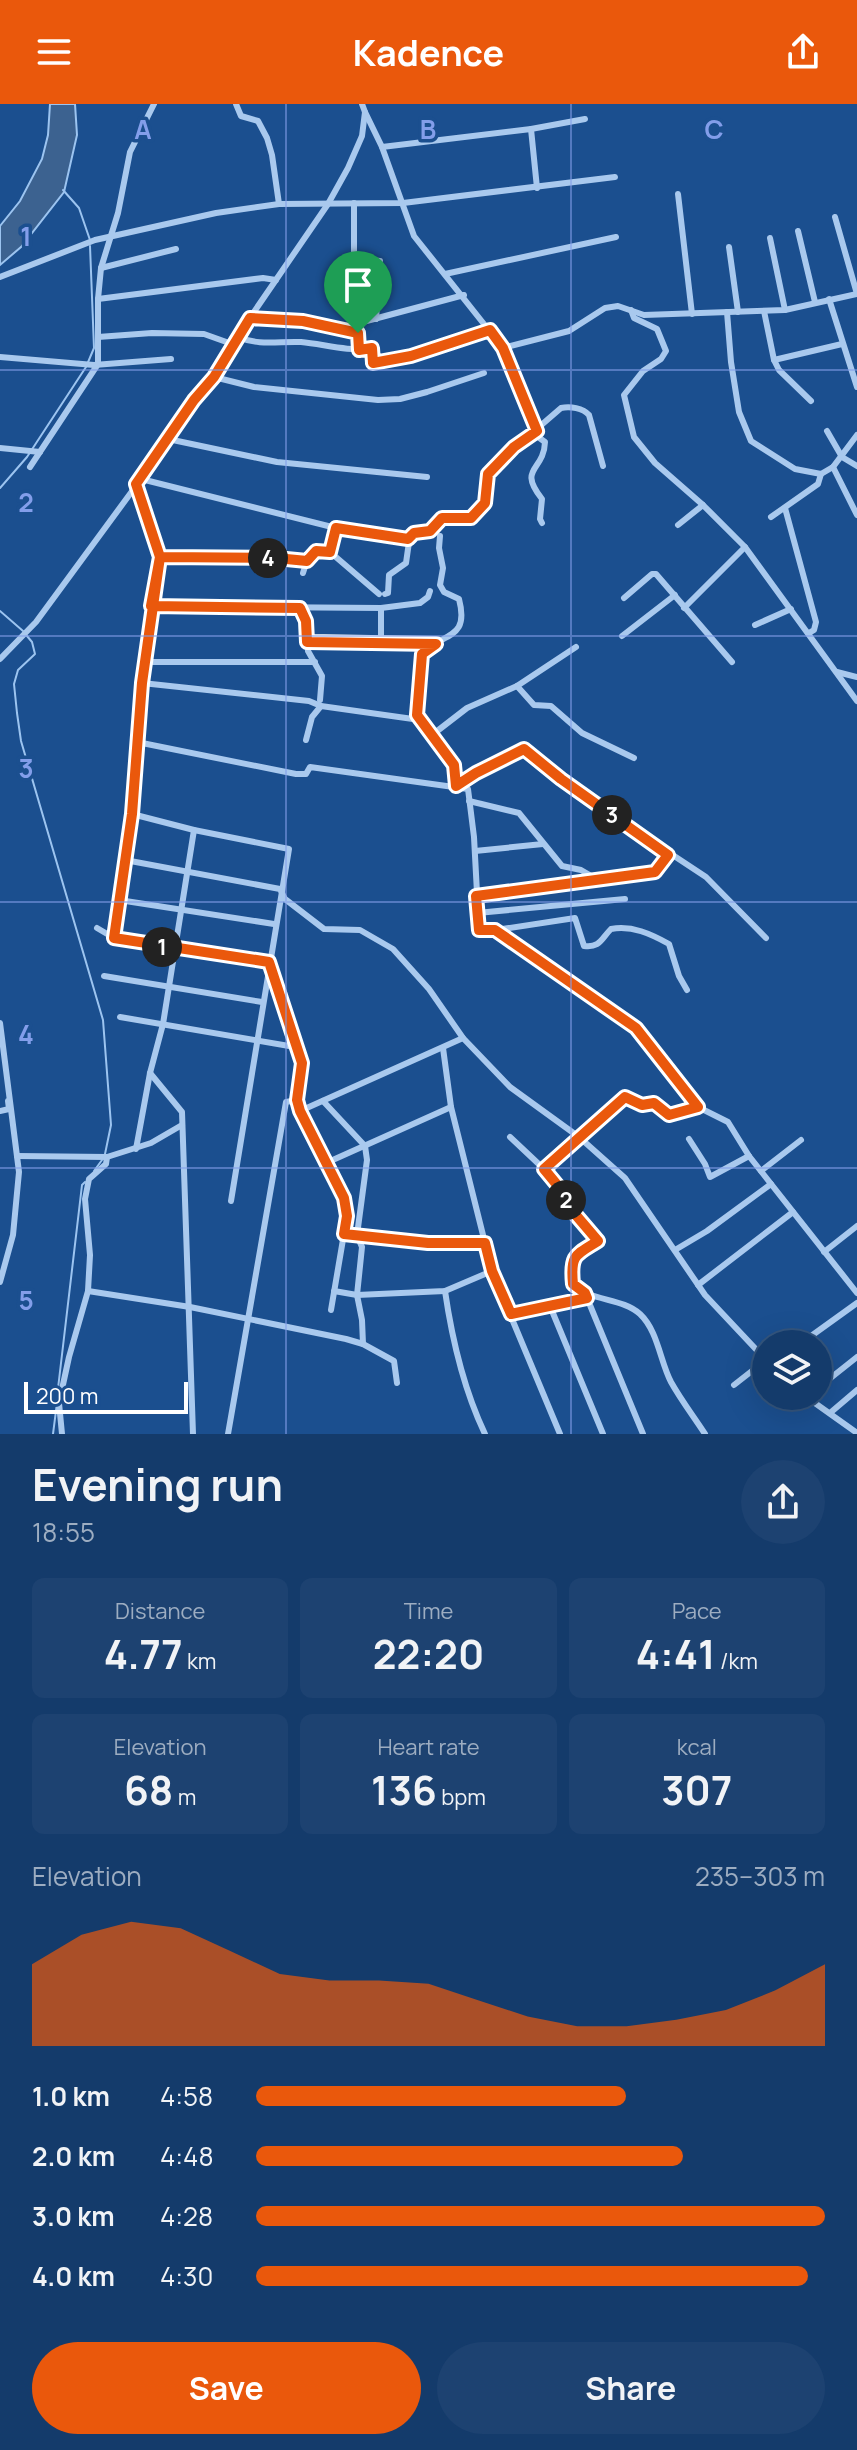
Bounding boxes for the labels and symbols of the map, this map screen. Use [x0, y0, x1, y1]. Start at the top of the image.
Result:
text: A [134, 111, 152, 147]
text: B [420, 111, 436, 147]
text: C [704, 111, 724, 147]
text: 1 [20, 218, 32, 254]
pin [324, 251, 392, 333]
text: 2 [18, 484, 34, 520]
pin: 4 [248, 538, 288, 578]
text: 3 [18, 750, 34, 786]
pin: 3 [592, 795, 632, 835]
pin: 1 [142, 927, 182, 967]
text: 4 [18, 1016, 34, 1052]
pin: 2 [546, 1180, 586, 1220]
text: 5 [18, 1282, 34, 1318]
scale bar [24, 1378, 188, 1414]

